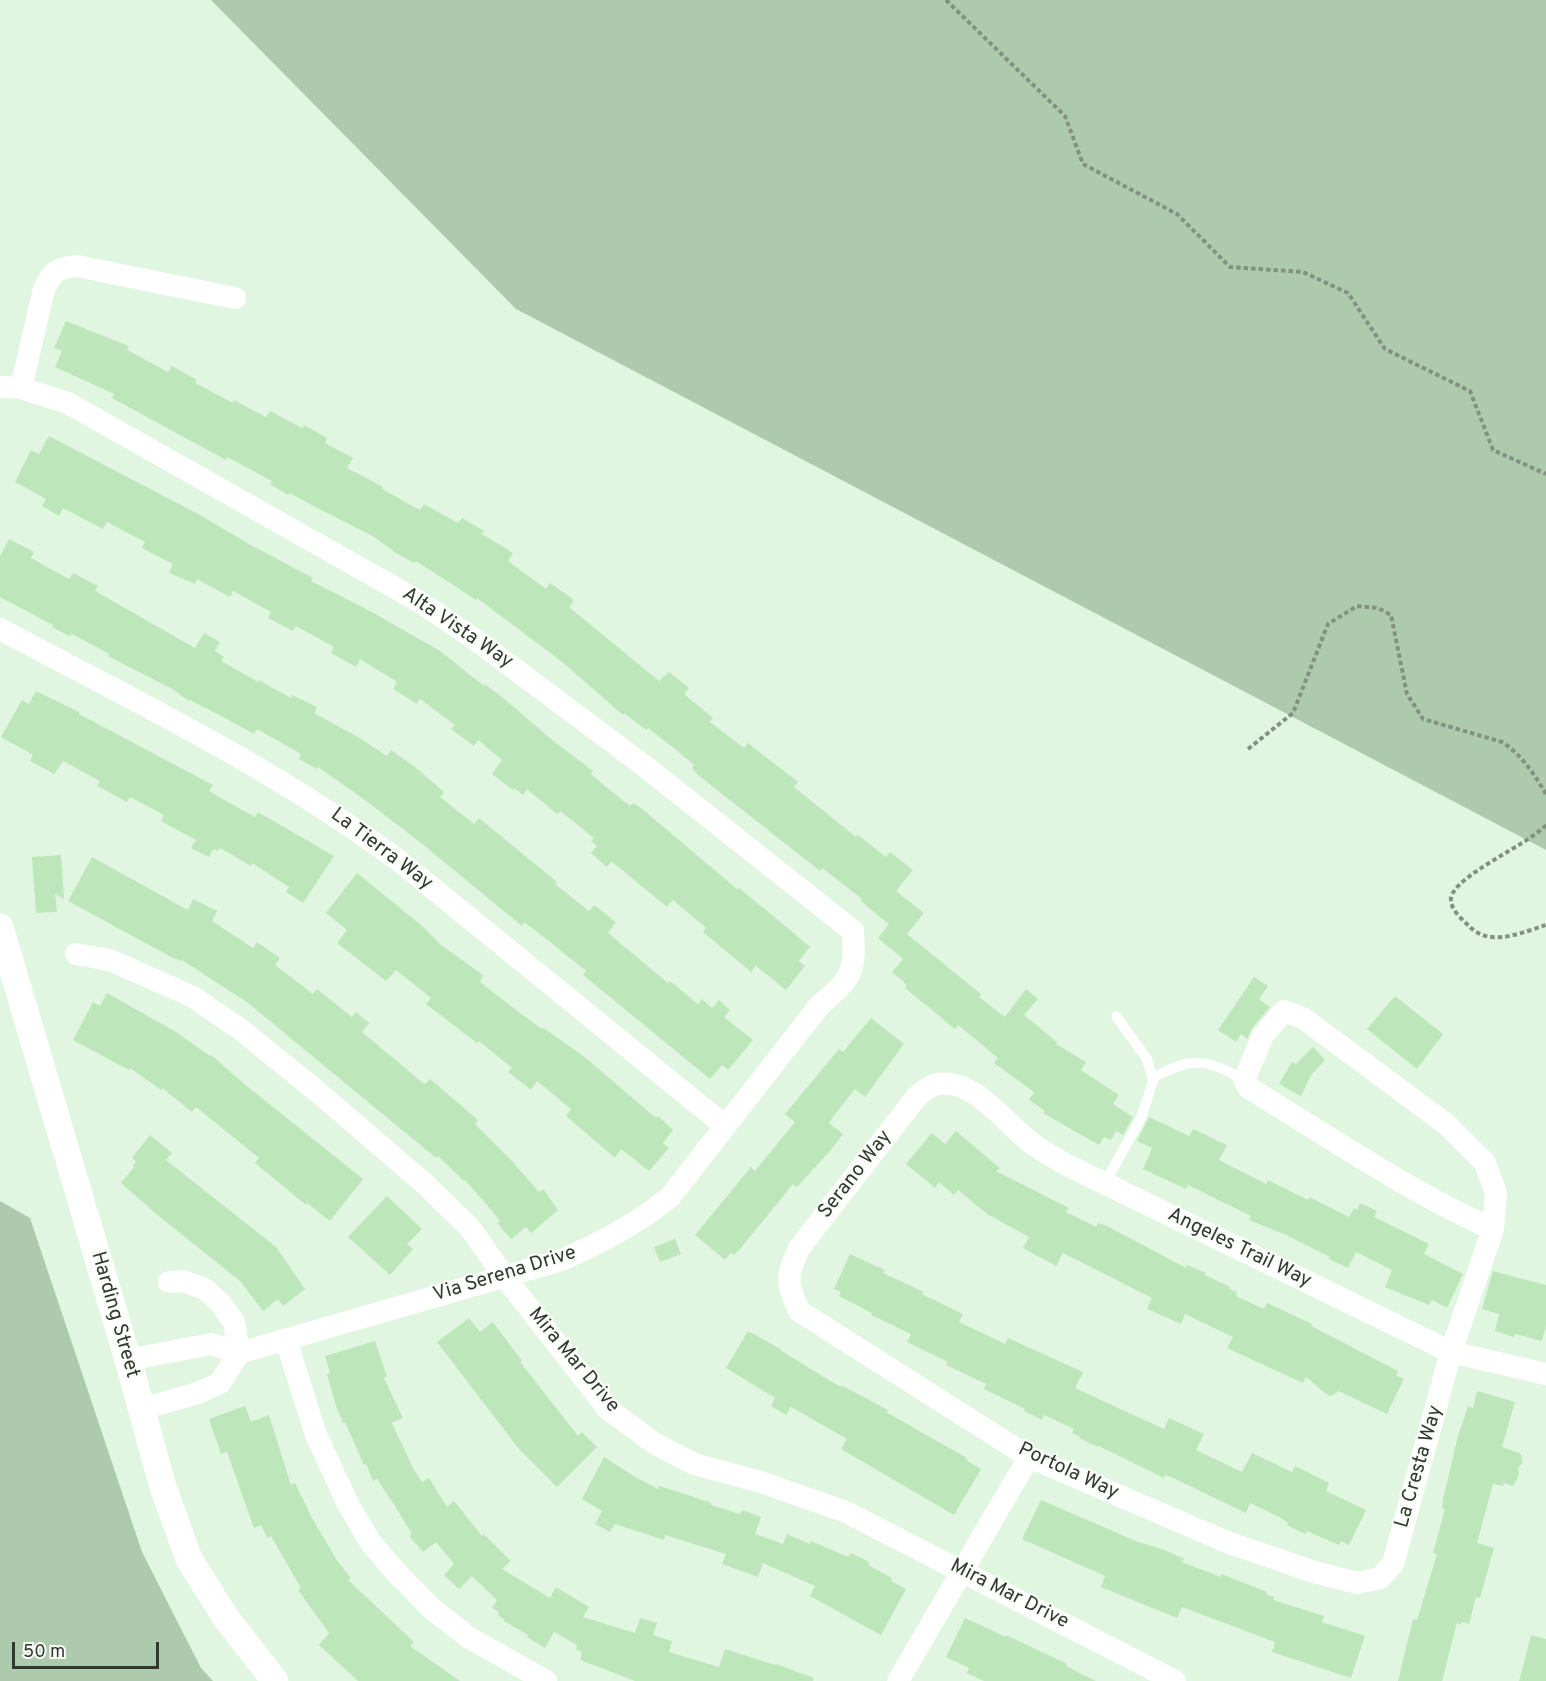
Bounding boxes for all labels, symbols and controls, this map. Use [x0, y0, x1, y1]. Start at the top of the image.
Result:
street label: Alta Vista Way [397, 583, 517, 675]
street label: La Tierra Way [325, 804, 437, 896]
street label: Serano Way [814, 1126, 898, 1224]
street label: Angeles Trail Way [1163, 1204, 1315, 1294]
street label: Via Serena Drive [431, 1242, 579, 1308]
street label: Harding Street [84, 1249, 144, 1381]
street label: Mira Mar Drive [522, 1304, 624, 1418]
street label: La Cresta Way [1391, 1403, 1449, 1531]
street label: Portola Way [1014, 1438, 1122, 1506]
street label: Mira Mar Drive [946, 1555, 1072, 1635]
scale bar [15, 1630, 162, 1668]
text: 50 m [23, 1641, 65, 1664]

